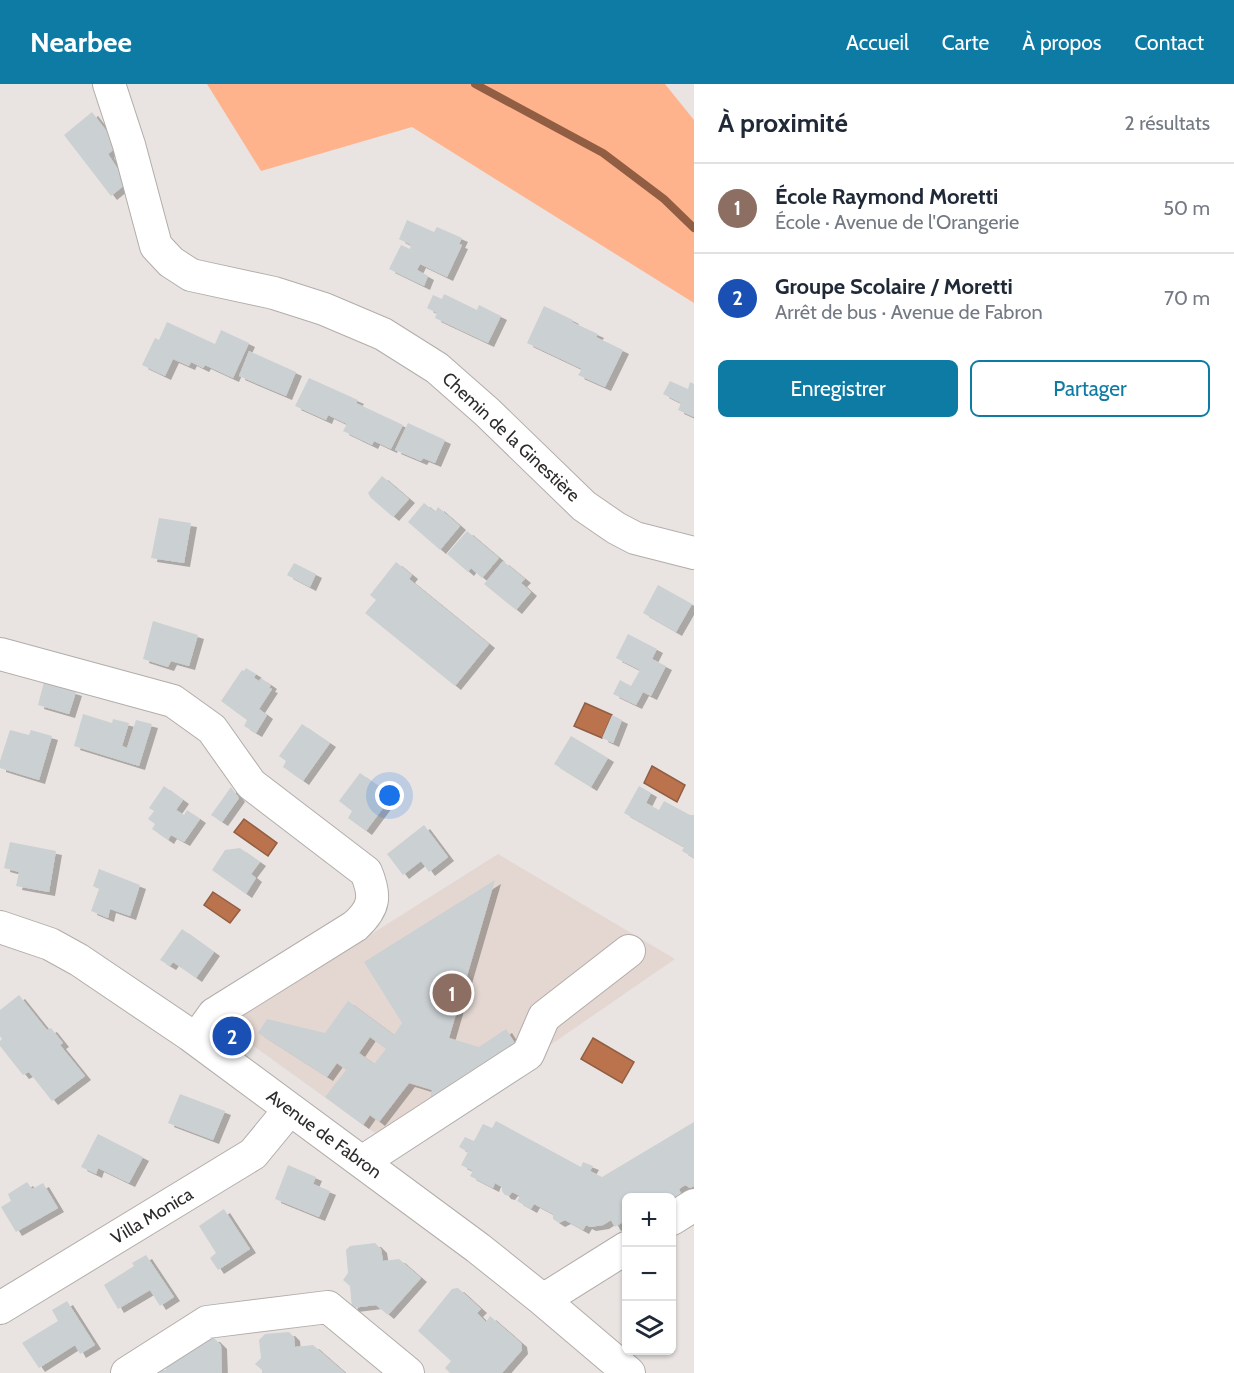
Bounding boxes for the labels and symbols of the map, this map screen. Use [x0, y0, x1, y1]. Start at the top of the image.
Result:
street label: Chemin de la Ginestière [438, 367, 584, 507]
your location [375, 781, 404, 810]
pin: 1 [432, 970, 472, 1016]
pin: 2 [212, 1014, 252, 1058]
street label: Avenue de Fabron [262, 1085, 386, 1183]
street label: Villa Monica [107, 1183, 197, 1249]

